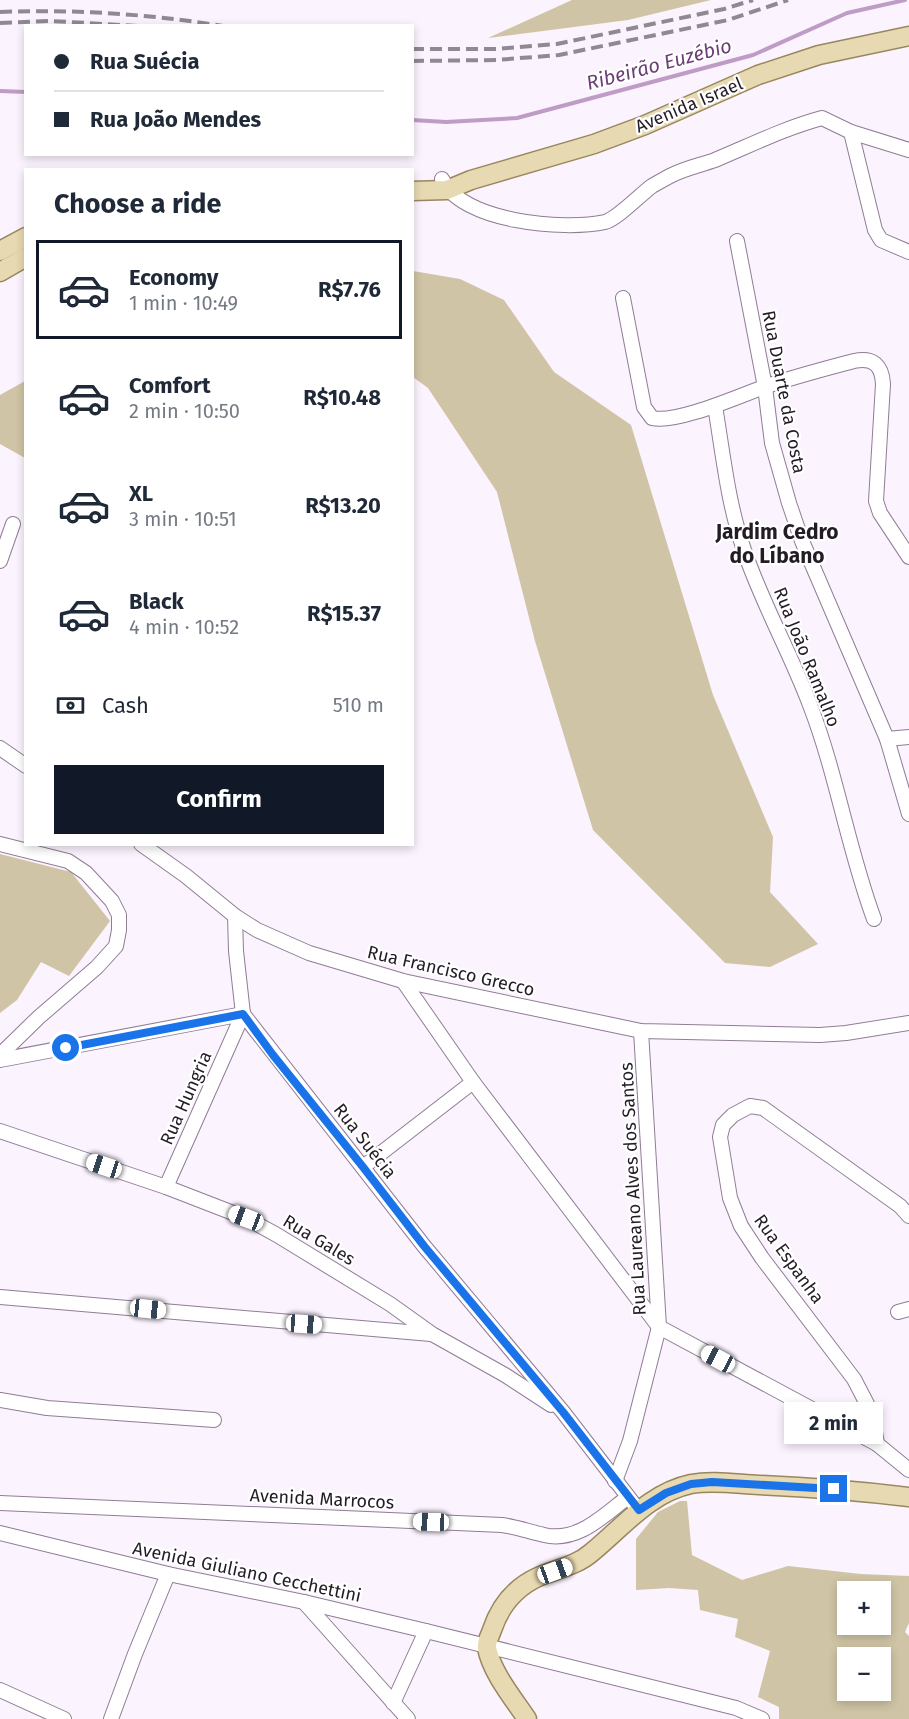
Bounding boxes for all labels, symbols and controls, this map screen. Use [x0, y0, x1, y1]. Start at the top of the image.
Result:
water label: Ribeirão Euzébio [584, 33, 734, 95]
text: Rua Suécia [90, 48, 200, 75]
street label: Avenida Israel [632, 72, 746, 138]
text: Rua João Mendes [90, 106, 261, 133]
text: Choose a ride [54, 188, 221, 220]
icon: car [57, 263, 111, 317]
text: Economy [129, 264, 218, 291]
text: R$7.76 [318, 276, 381, 303]
text: 1 min · 10:49 [129, 291, 238, 315]
street label: Rua Duarte da Costa [757, 309, 811, 475]
icon: car [57, 371, 111, 425]
text: Comfort [129, 372, 210, 399]
text: R$10.48 [303, 384, 381, 411]
text: 2 min · 10:50 [129, 399, 240, 423]
icon: car [57, 479, 111, 533]
text: XL [129, 480, 153, 507]
text: R$13.20 [305, 492, 381, 519]
text: 3 min · 10:51 [129, 507, 237, 531]
district label: Jardim Cedro do Líbano [714, 519, 839, 569]
street label: Rua João Ramalho [769, 584, 845, 730]
icon: car [57, 587, 111, 641]
text: Black [129, 588, 184, 615]
text: R$15.37 [307, 600, 381, 627]
text: 4 min · 10:52 [129, 615, 239, 639]
icon: cash [54, 689, 87, 722]
text: Cash [102, 692, 149, 719]
text: 510 m [333, 693, 384, 717]
button: Confirm [54, 765, 384, 834]
street label: Rua Francisco Grecco [365, 941, 537, 1001]
route start [52, 1034, 79, 1061]
street label: Rua Hungria [156, 1048, 216, 1148]
street label: Rua Laureano Alves dos Santos [615, 1062, 651, 1316]
street label: Rua Suécia [329, 1099, 401, 1183]
car [84, 1152, 124, 1180]
car [226, 1203, 266, 1233]
street label: Rua Gales [279, 1210, 359, 1270]
street label: Rua Espanha [749, 1210, 829, 1308]
car [129, 1298, 167, 1320]
car [285, 1314, 323, 1334]
car [698, 1343, 738, 1375]
callout: 2 min [784, 1402, 884, 1444]
text: 2 min [809, 1411, 858, 1435]
route end [820, 1475, 847, 1502]
street label: Avenida Marrocos [249, 1484, 395, 1514]
car [413, 1512, 449, 1532]
street label: Avenida Giuliano Cecchettini [131, 1537, 363, 1607]
car [535, 1556, 575, 1586]
map controls [837, 1581, 891, 1701]
button: + [837, 1581, 891, 1635]
button: − [837, 1647, 891, 1701]

